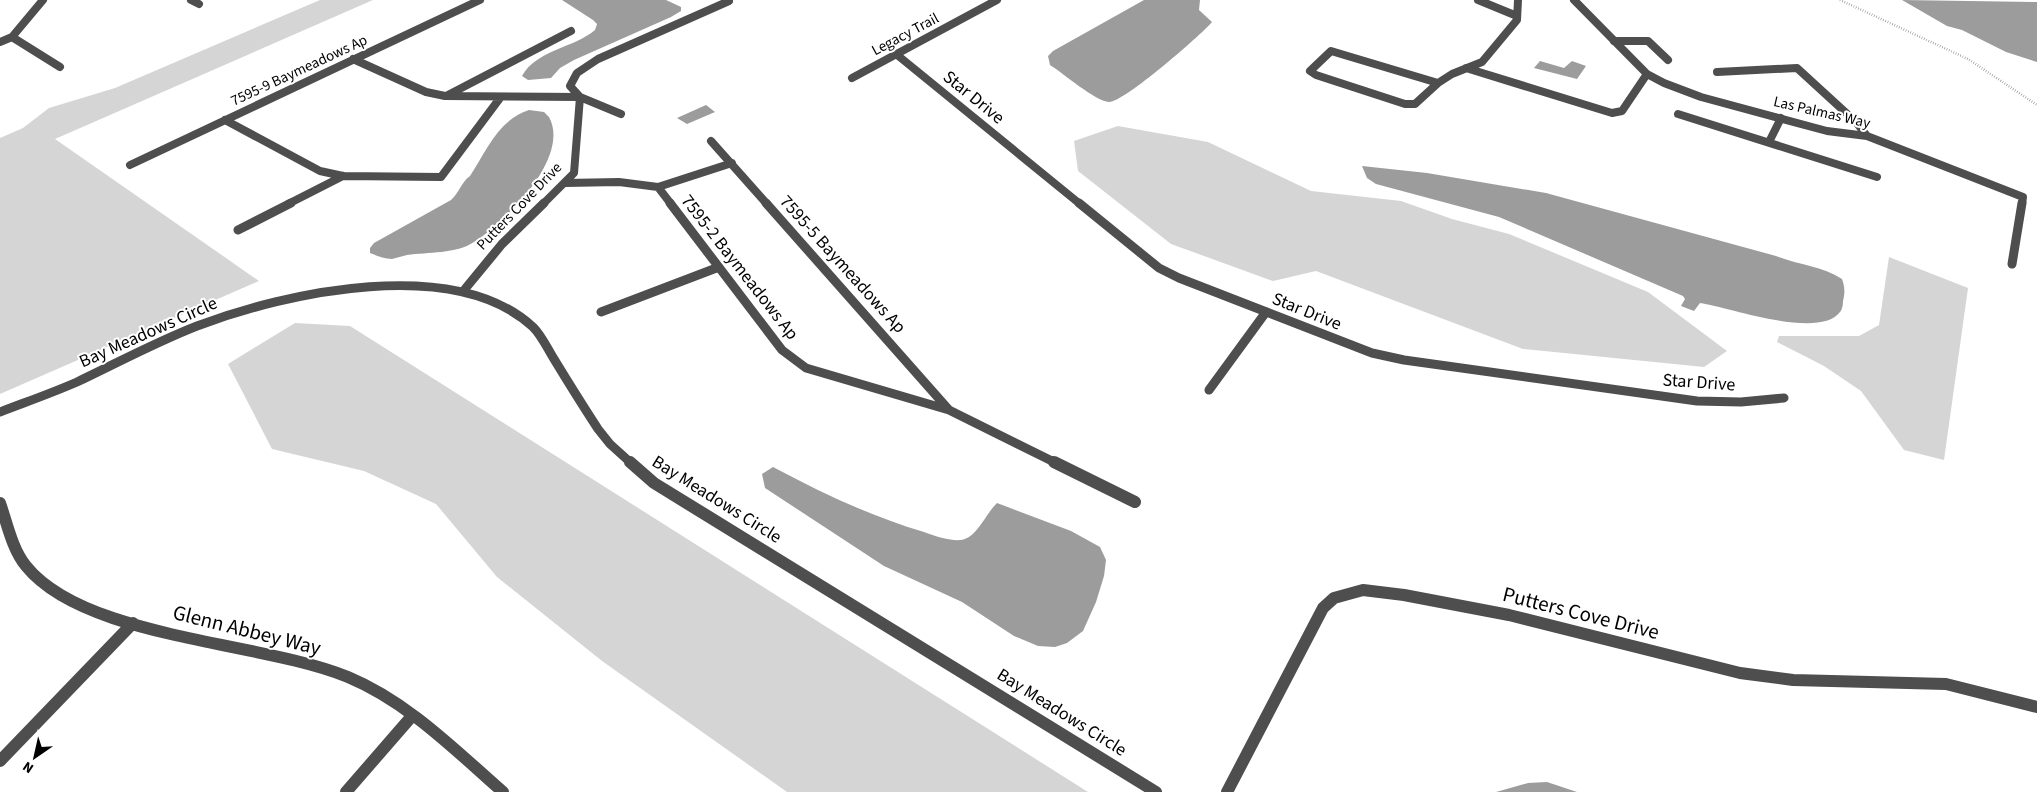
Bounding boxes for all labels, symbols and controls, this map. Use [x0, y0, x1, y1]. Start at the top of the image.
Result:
street label: Legacy Trail [868, 8, 943, 61]
street label: 7595-9 Baymeadows Ap [227, 30, 371, 111]
street label: Star Drive [938, 65, 1010, 130]
street label: Las Palmas Way [1771, 91, 1872, 134]
street label: Putters Cove Drive [472, 158, 567, 255]
street label: 7595-2 Baymeadows Ap [675, 189, 804, 345]
street label: 7595-5 Baymeadows Ap [774, 190, 912, 339]
street label: Star Drive [1268, 286, 1345, 337]
street label: Bay Meadows Circle [75, 291, 221, 374]
street label: Star Drive [1662, 367, 1736, 398]
street label: Bay Meadows Circle [647, 449, 786, 549]
street label: Putters Cove Drive [1499, 579, 1663, 647]
street label: Glenn Abbey Way [170, 597, 324, 663]
street label: Bay Meadows Circle [992, 662, 1131, 762]
north arrow [10, 732, 60, 782]
text: N [19, 756, 38, 778]

